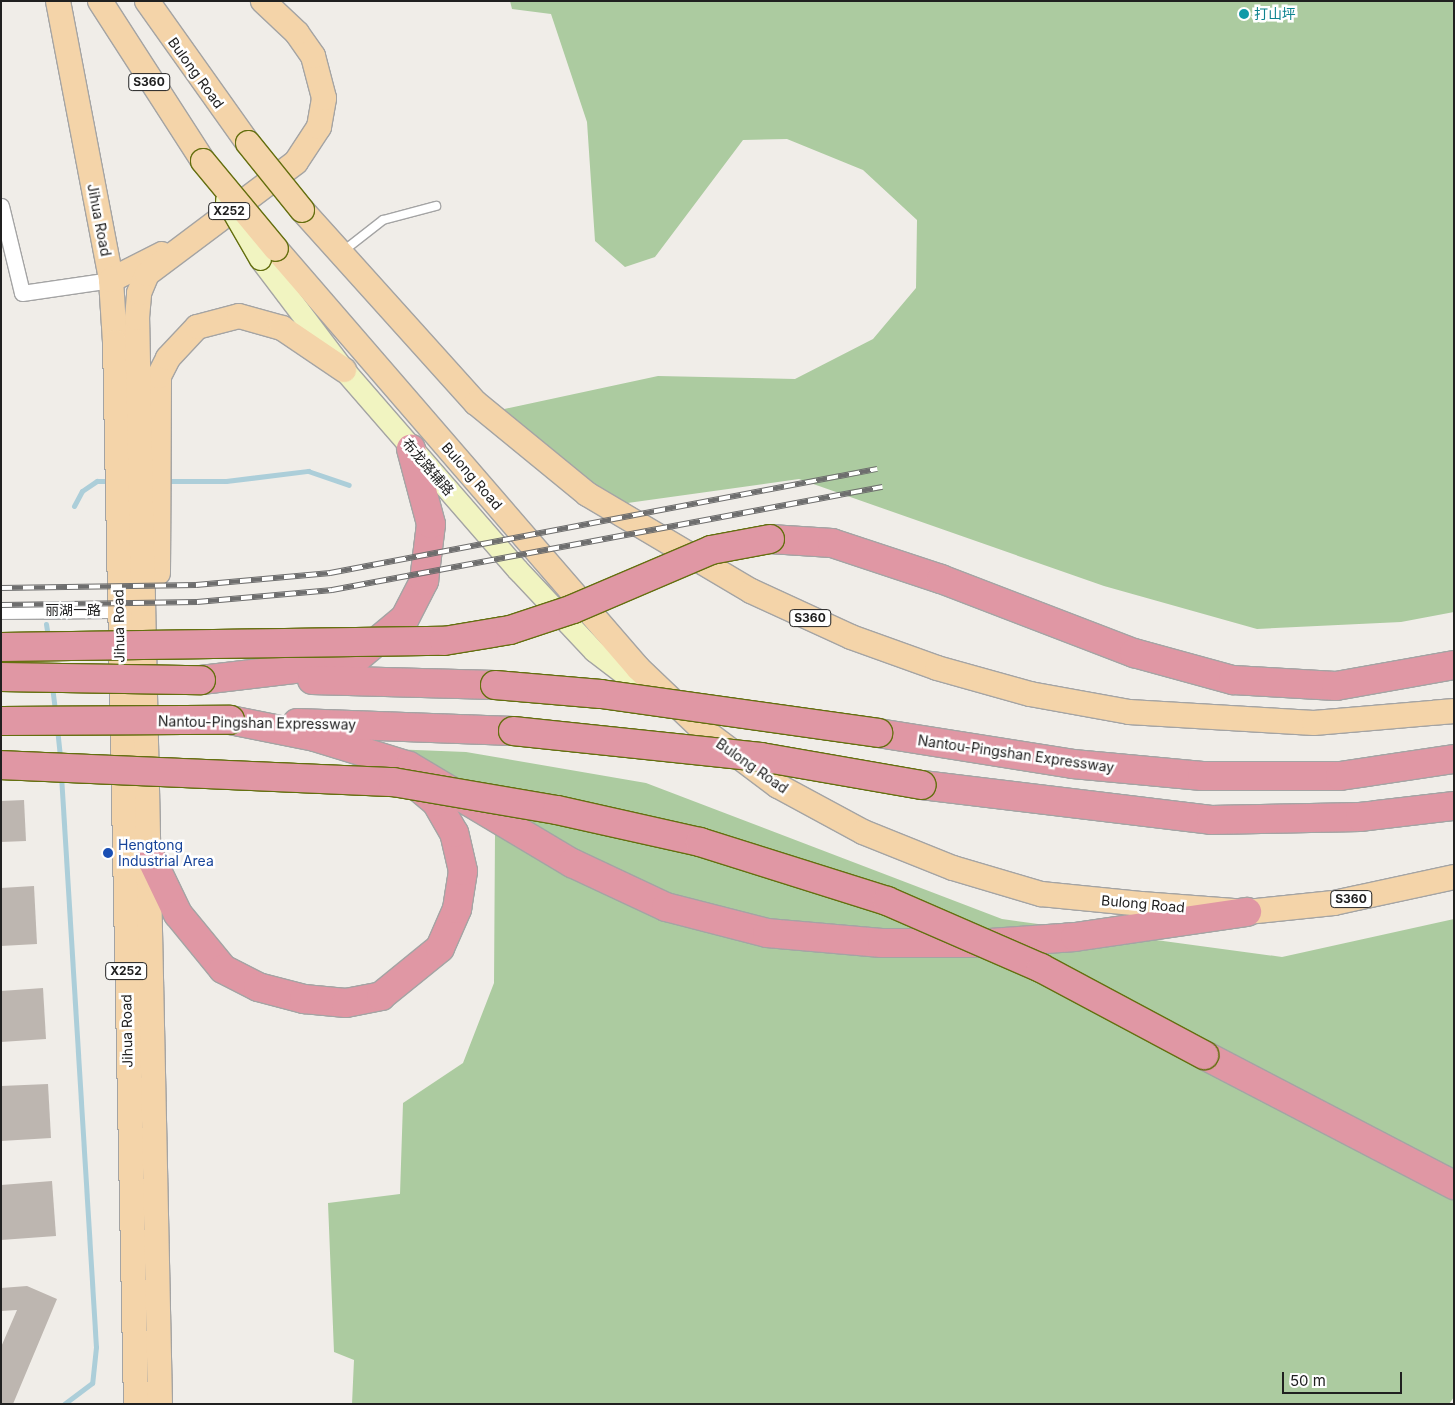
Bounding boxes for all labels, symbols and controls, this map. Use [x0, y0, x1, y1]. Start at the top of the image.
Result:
place label: 打山坪 [1254, 6, 1296, 22]
marker: 打山坪 [1238, 8, 1250, 20]
street label: Bulong Road [165, 34, 227, 112]
road number: S360 [128, 72, 170, 91]
street label: Jihua Road [84, 182, 114, 258]
road number: X252 [208, 202, 250, 220]
street label: 布龙路辅路 [399, 435, 457, 499]
street label: Bulong Road [438, 439, 506, 513]
street label: Jihua Road [110, 589, 128, 663]
street label: 丽湖一路 [45, 602, 101, 618]
road number: S360 [789, 608, 831, 628]
street label: Nantou-Pingshan Expressway [158, 713, 356, 733]
street label: Nantou-Pingshan Expressway [917, 732, 1115, 776]
street label: Bulong Road [713, 735, 791, 797]
place label: Hengtong Industrial Area [118, 837, 214, 870]
marker: Hengtong Industrial Area [102, 847, 114, 859]
road number: S360 [1330, 890, 1372, 909]
street label: Bulong Road [1101, 892, 1185, 916]
road number: X252 [105, 961, 147, 980]
street label: Jihua Road [118, 994, 136, 1068]
scale bar [1285, 1362, 1405, 1394]
text: 50 m [1290, 1371, 1326, 1390]

